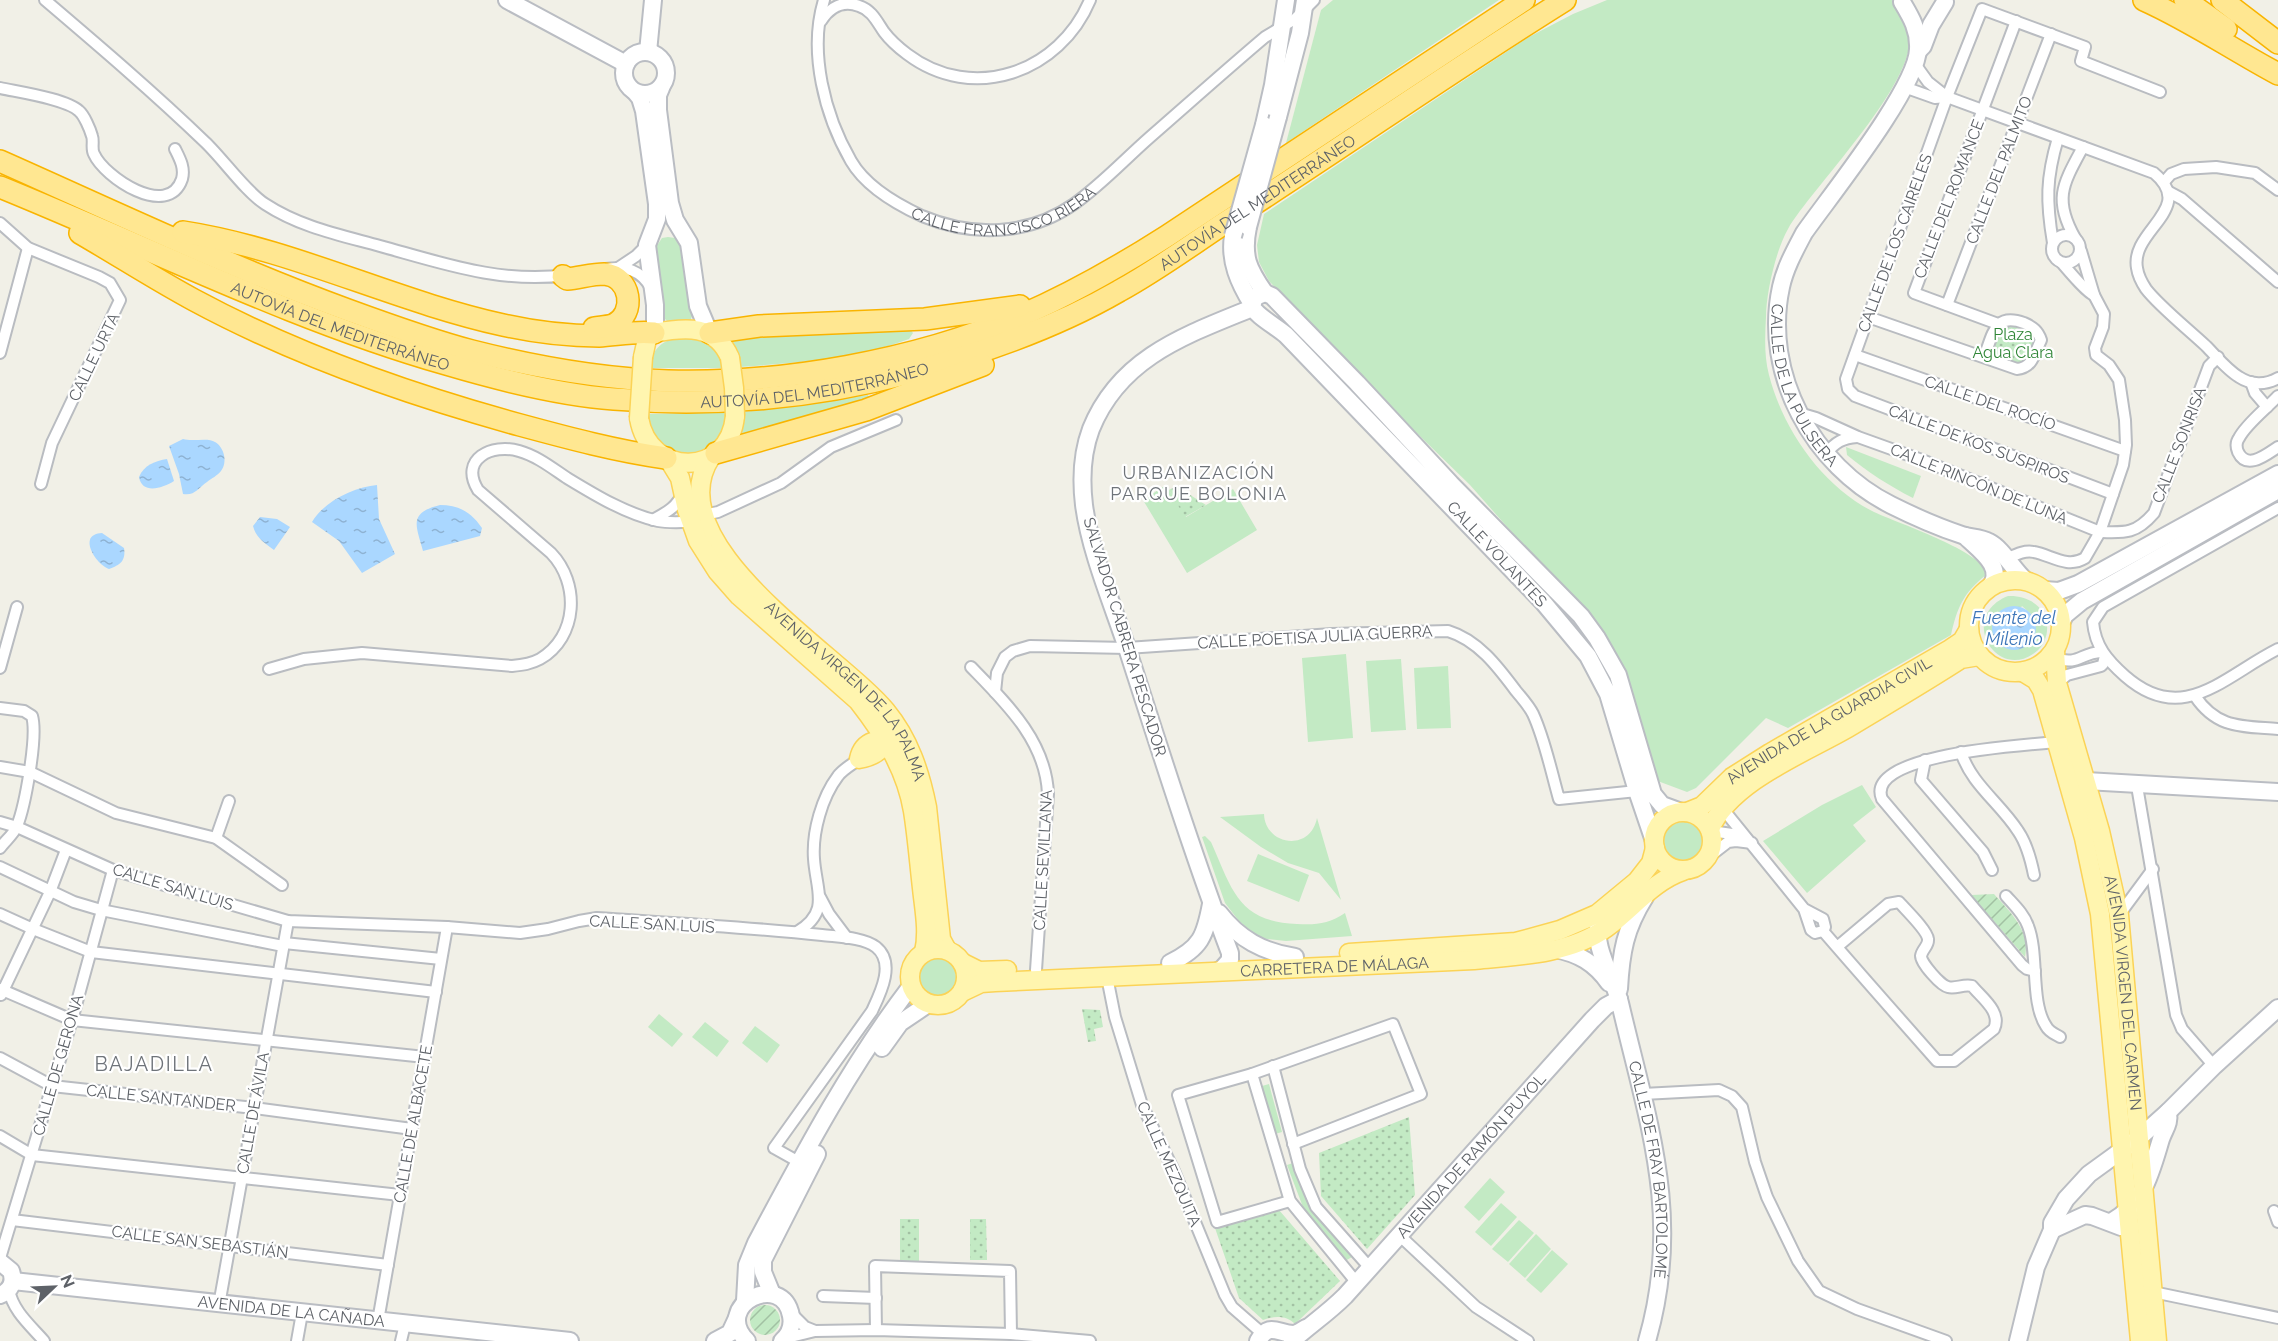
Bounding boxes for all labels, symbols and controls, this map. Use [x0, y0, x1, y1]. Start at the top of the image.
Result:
street label: CALLE DEL PALMITO [1962, 93, 2036, 247]
street label: CALLE DEL ROMANCE [1910, 117, 1988, 281]
street label: AUTOVÍA DEL MEDITERRÁNEO [1156, 130, 1359, 274]
street label: CALLE DE LOS CAIRELES [1854, 151, 1936, 335]
street label: CALLE FRANCISCO RIERA [908, 182, 1099, 240]
street label: AUTOVÍA DEL MEDITERRÁNEO [228, 278, 452, 374]
street label: CALLE DE LA PULSERA [1767, 303, 1842, 470]
street label: CALLE URTA [64, 310, 124, 404]
park label: Plaza Agua Clara [1972, 325, 2054, 362]
street label: AUTOVÍA DEL MEDITERRÁNEO [700, 358, 931, 411]
street label: CALLE DEL ROCÍO [1922, 371, 2059, 434]
street label: CALLE SONRISA [2148, 384, 2210, 506]
street label: CALLE DE KOS SUSPIROS [1886, 401, 2072, 487]
street label: CALLE RINCÓN DE LUNA [1888, 439, 2071, 528]
district label: URBANIZACIÓN PARQUE BOLONIA [1110, 461, 1288, 504]
street label: CALLE VOLANTES [1443, 497, 1551, 611]
street label: SALVADOR CABRERA PESCADOR [1080, 515, 1170, 759]
street label: AVENIDA VIRGEN DE LA PALMA [761, 597, 930, 783]
water label: Fuente del Milenio [1972, 607, 2056, 649]
street label: CALLE POETISA JULIA GUERRA [1197, 621, 1433, 653]
street label: AVENIDA DE LA GUARDIA CIVIL [1722, 652, 1935, 787]
street label: CALLE SEVILLANA [1030, 789, 1056, 931]
street label: CALLE SAN LUIS [110, 860, 236, 915]
street label: AVENIDA VIRGEN DEL CARMEN [2101, 873, 2146, 1111]
street label: CALLE SAN LUIS [589, 911, 715, 937]
street label: CARRETERA DE MÁLAGA [1240, 953, 1430, 980]
street label: CALLE DE GERONA [29, 992, 87, 1138]
street label: CALLE DE ALBACETE [390, 1043, 436, 1204]
street label: CALLE DE ÁVILA [232, 1050, 273, 1176]
district label: BAJADILLA [95, 1052, 213, 1076]
street label: CALLE DE FRAY BARTOLOMÉ [1625, 1059, 1672, 1280]
street label: AVENIDA DE RAMÓN PUYOL [1392, 1069, 1550, 1242]
street label: CALLE SANTANDER [85, 1081, 237, 1115]
street label: CALLE MEZQUITA [1133, 1098, 1205, 1230]
street label: CALLE SAN SEBASTIÁN [111, 1221, 290, 1262]
north arrow [24, 1257, 84, 1317]
text: N [56, 1272, 78, 1291]
street label: AVENIDA DE LA CAÑADA [197, 1291, 386, 1331]

